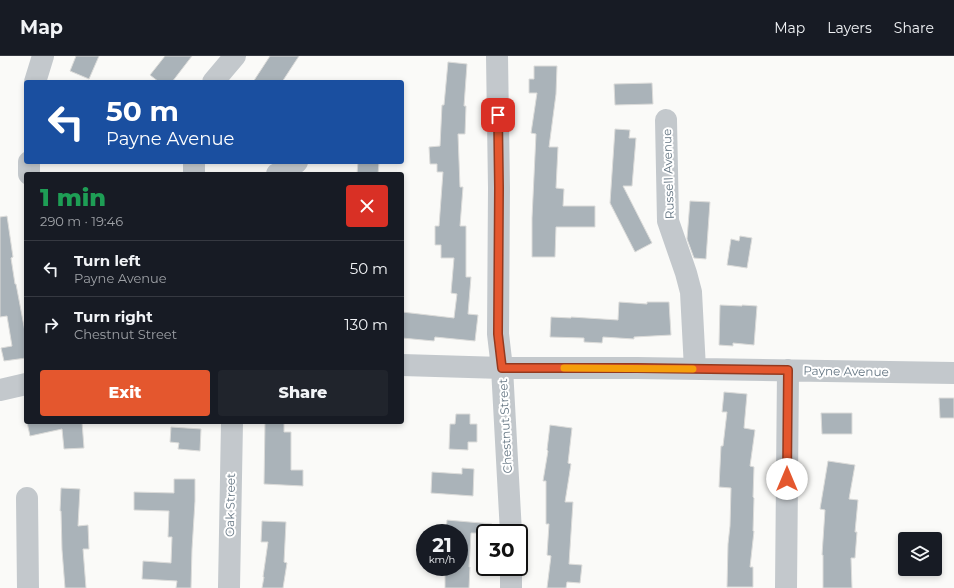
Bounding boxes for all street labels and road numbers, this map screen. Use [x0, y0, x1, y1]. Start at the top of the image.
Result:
street label: Russell Avenue [659, 128, 677, 220]
street label: Payne Avenue [803, 363, 889, 379]
street label: Chestnut Street [495, 378, 515, 474]
street label: Oak Street [222, 473, 238, 537]

